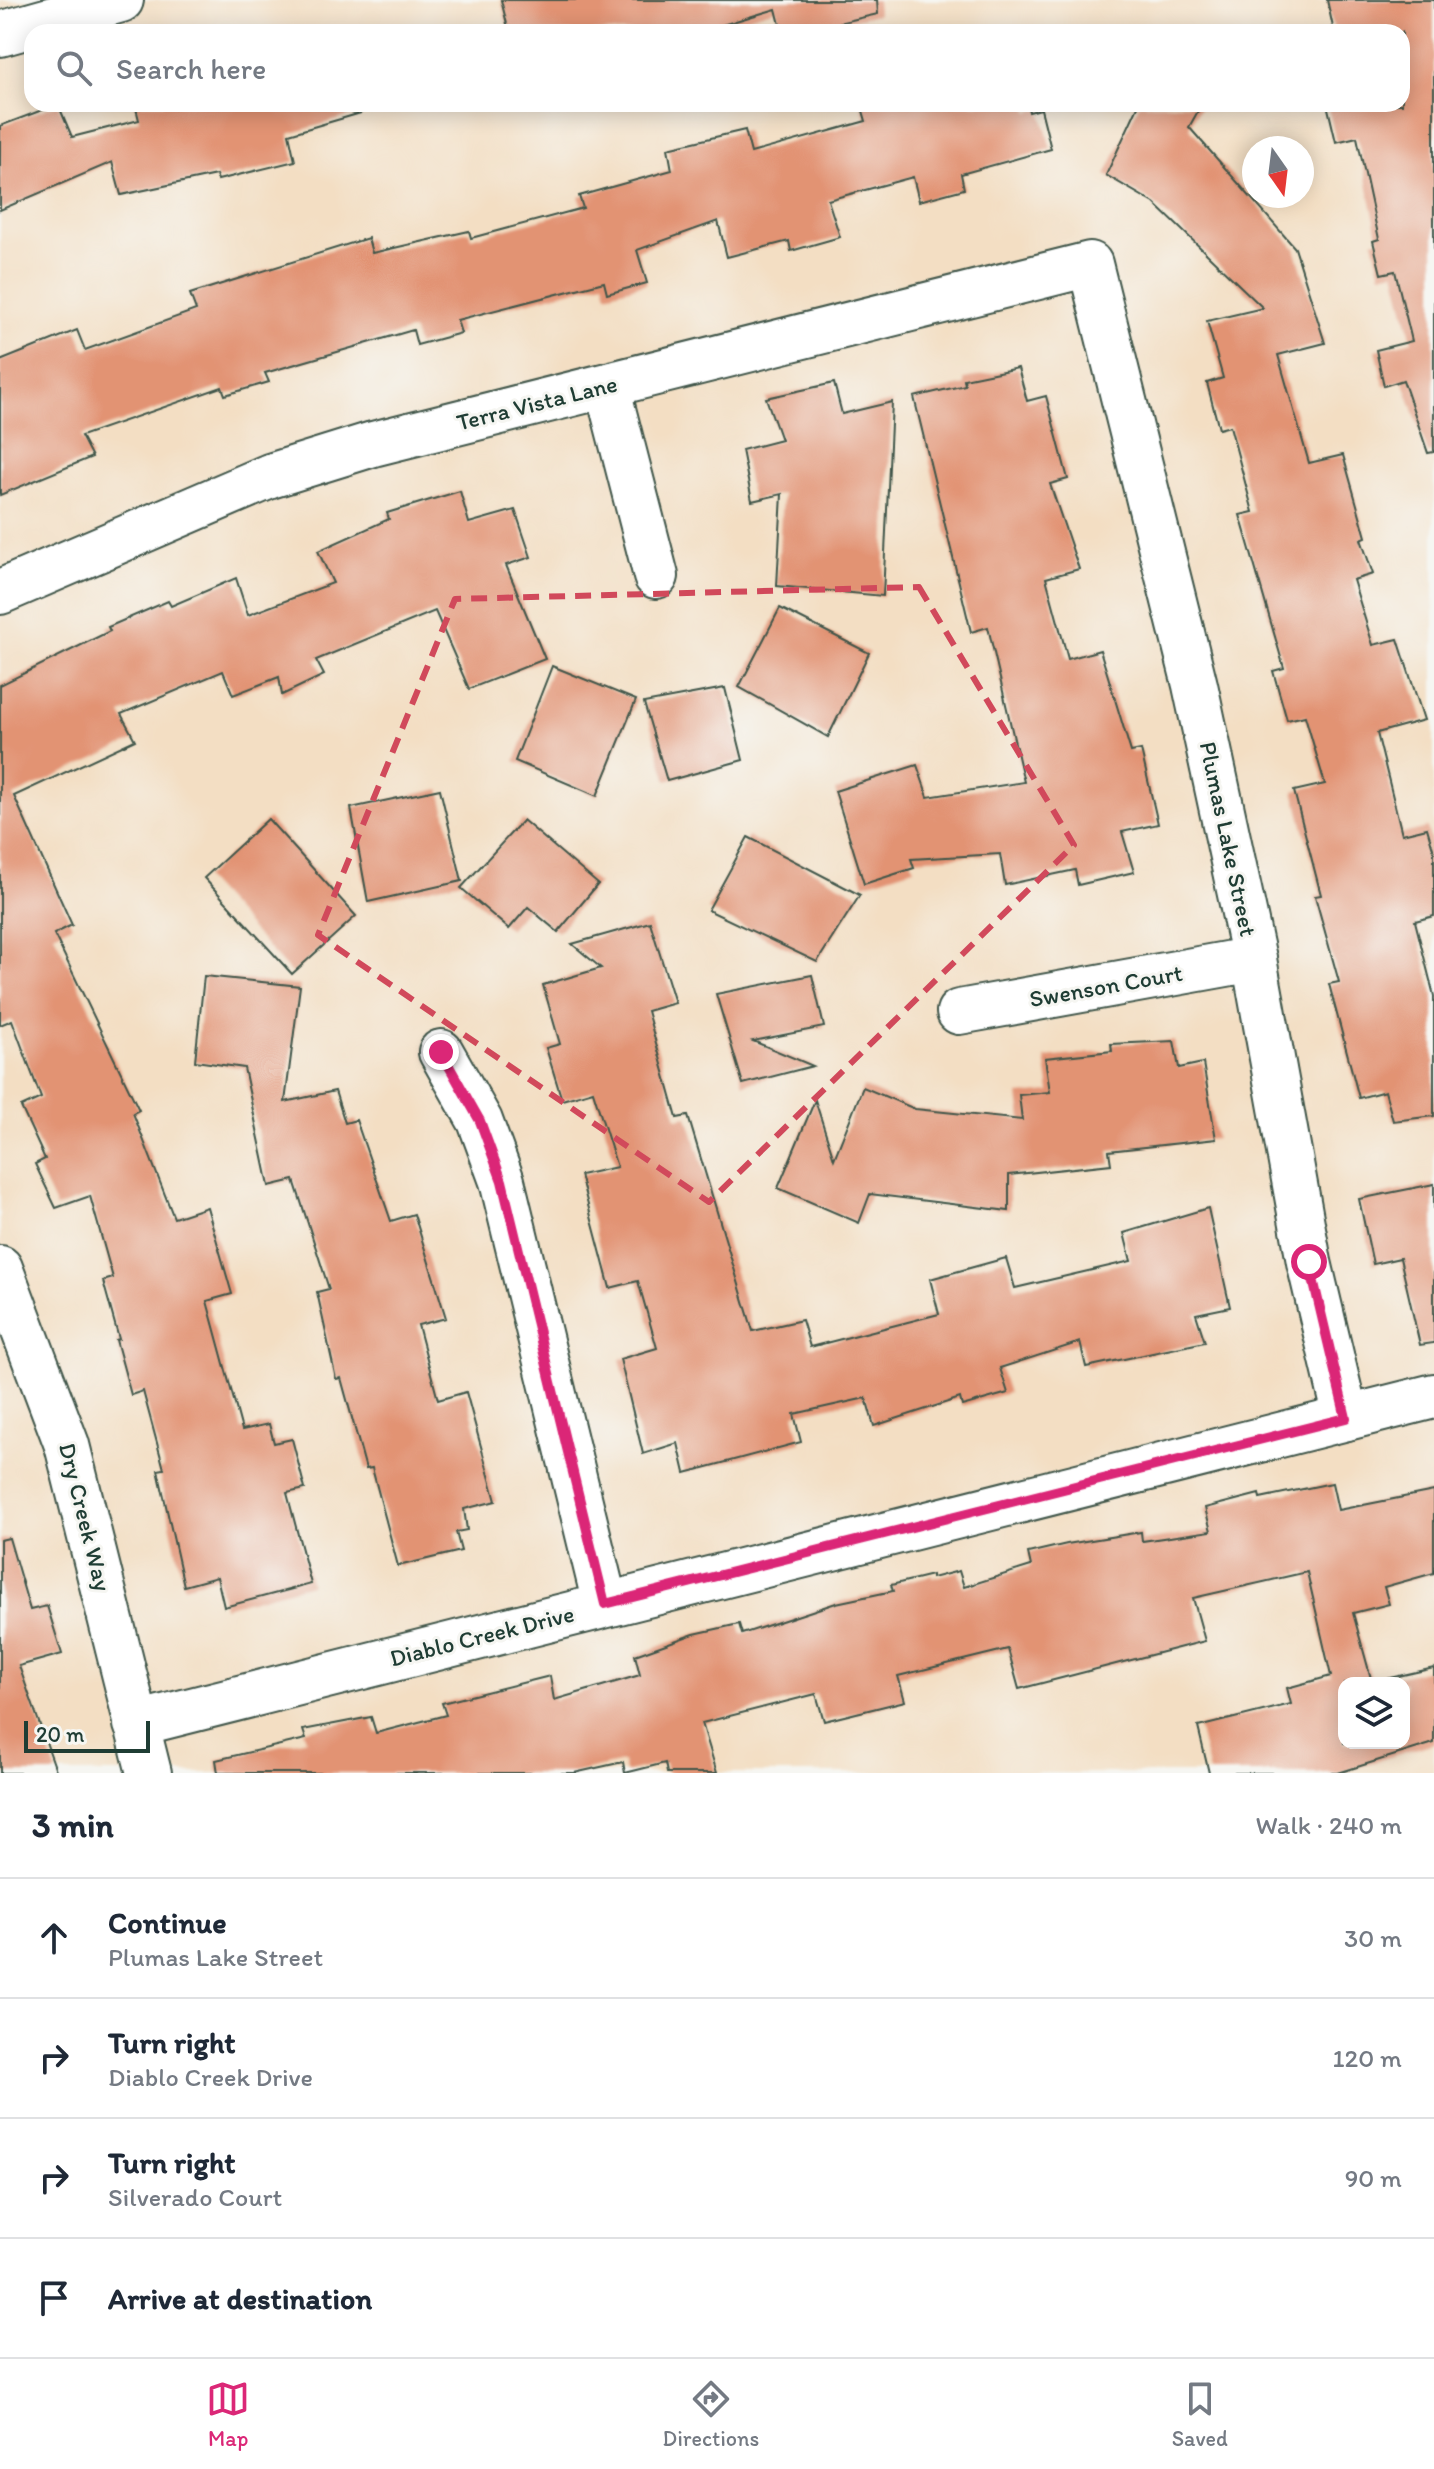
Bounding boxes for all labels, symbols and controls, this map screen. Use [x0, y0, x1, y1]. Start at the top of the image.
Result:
search box [24, 24, 1410, 112]
icon: search [52, 46, 96, 90]
text: Search here [116, 50, 266, 87]
north arrow [1242, 136, 1314, 208]
street label: Terra Vista Lane [454, 369, 620, 436]
street label: Plumas Lake Street [1194, 739, 1263, 939]
street label: Swenson Court [1027, 958, 1185, 1013]
route end [423, 1034, 459, 1070]
route start [1291, 1244, 1327, 1280]
street label: Dry Creek Way [53, 1440, 118, 1594]
street label: Diablo Creek Drive [387, 1599, 577, 1672]
map controls [1338, 1677, 1410, 1749]
button: layers [1338, 1677, 1410, 1749]
scale bar [24, 1717, 150, 1753]
text: 20 m [36, 1721, 85, 1748]
text: 3 min [32, 1805, 114, 1846]
text: Walk · 240 m [1256, 1809, 1402, 1841]
text: Continue [108, 1904, 227, 1941]
icon: ahead [32, 1916, 76, 1960]
text: 30 m [1344, 1922, 1402, 1954]
text: Plumas Lake Street [108, 1941, 323, 1973]
text: Turn right [108, 2024, 236, 2061]
icon: right [32, 2036, 76, 2080]
text: 120 m [1333, 2042, 1402, 2074]
text: Diablo Creek Drive [108, 2061, 313, 2093]
text: Turn right [108, 2144, 236, 2181]
icon: right [32, 2156, 76, 2200]
text: 90 m [1345, 2162, 1402, 2194]
text: Silverado Court [108, 2181, 282, 2213]
icon: arrive [32, 2276, 76, 2320]
text: Arrive at destination [108, 2280, 372, 2317]
tab: Map [206, 2377, 250, 2452]
tab: Directions [663, 2377, 759, 2452]
tab: Saved [1172, 2377, 1228, 2452]

